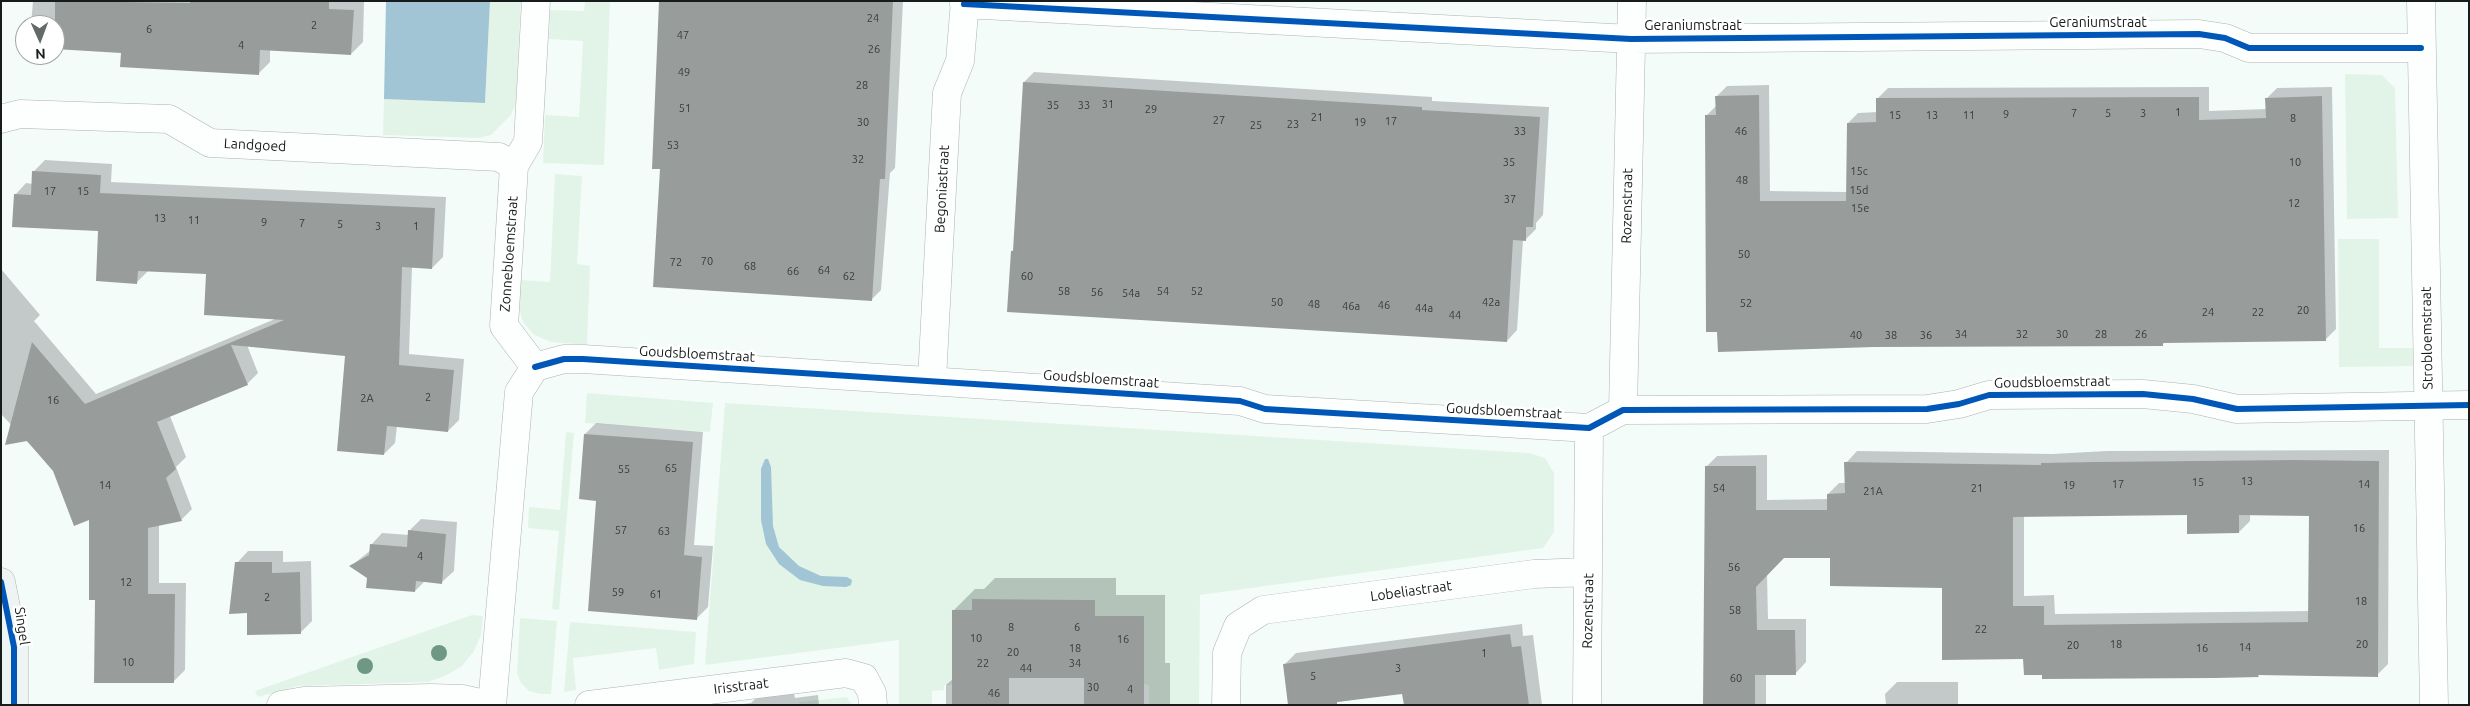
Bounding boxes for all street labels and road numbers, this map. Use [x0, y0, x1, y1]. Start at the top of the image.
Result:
street label: Geraniumstraat [2049, 14, 2147, 30]
street label: Geraniumstraat [1644, 17, 1742, 33]
street label: Landgoed [223, 135, 287, 155]
street label: Begoniastraat [931, 145, 953, 233]
street label: Rozenstraat [1618, 168, 1636, 244]
street label: Zonnebloemstraat [497, 195, 521, 313]
street label: Strobloemstraat [2418, 286, 2436, 390]
street label: Goudsbloemstraat [638, 343, 756, 365]
street label: Goudsbloemstraat [1042, 367, 1160, 391]
street label: Goudsbloemstraat [1994, 373, 2110, 391]
street label: Goudsbloemstraat [1445, 400, 1563, 422]
street label: Rozenstraat [1579, 573, 1597, 649]
street label: Lobeliastraat [1369, 577, 1453, 605]
street label: Singel [11, 606, 33, 646]
street label: Irisstraat [713, 674, 769, 698]

